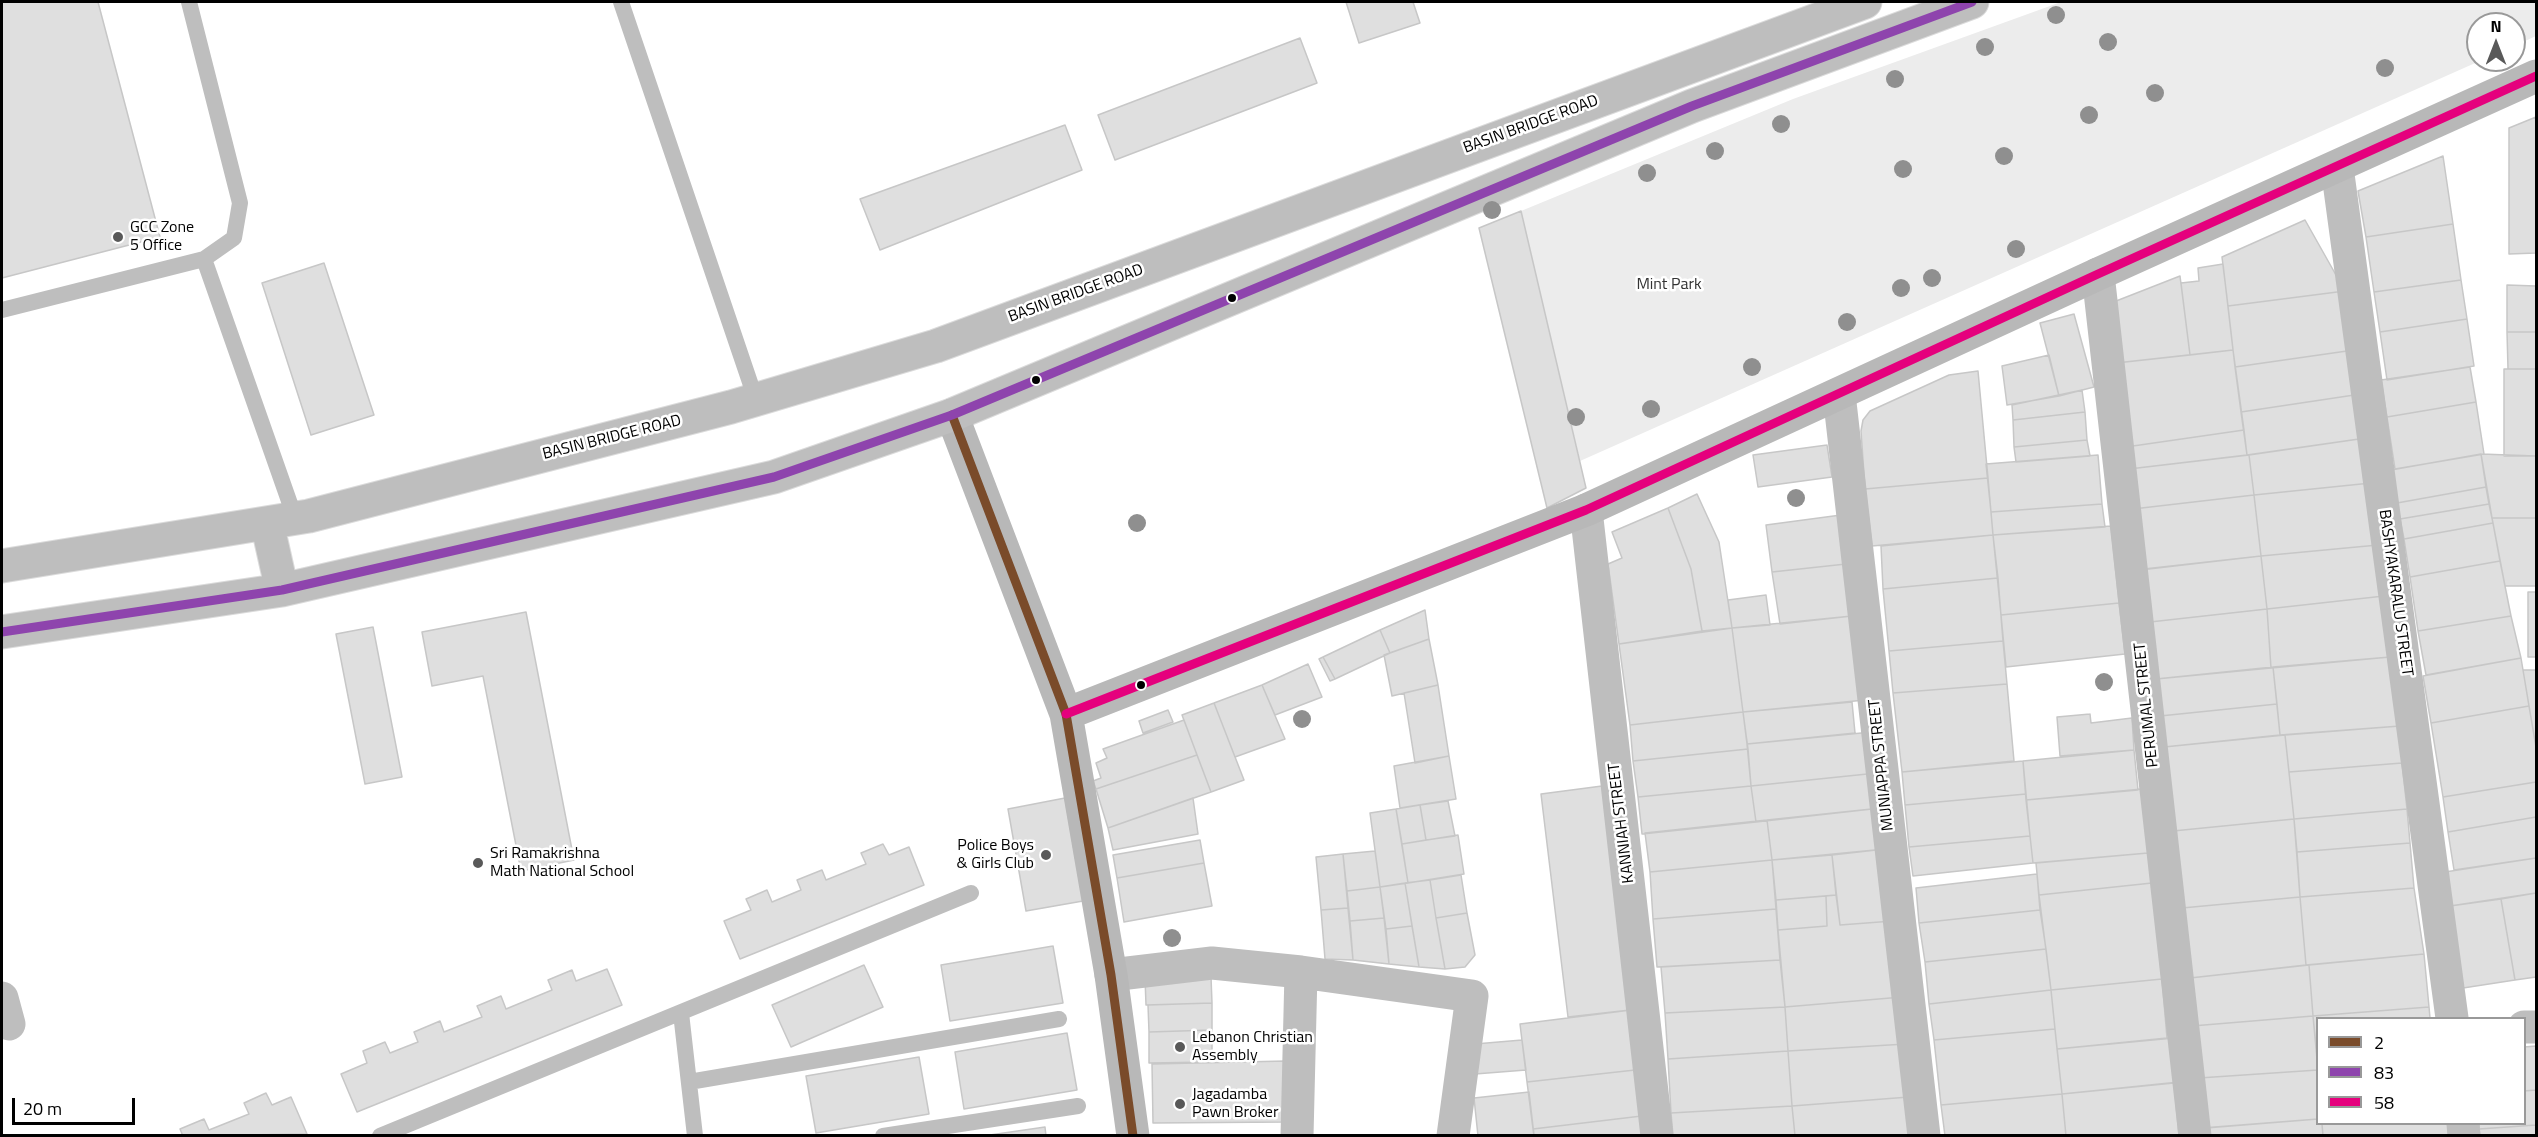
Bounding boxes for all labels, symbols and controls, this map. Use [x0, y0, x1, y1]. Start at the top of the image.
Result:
north arrow [2466, 12, 2526, 72]
text: N [2490, 14, 2502, 38]
street label: BASIN BRIDGE ROAD [1461, 92, 1601, 158]
place label: GCC Zone 5 Office [130, 218, 194, 256]
marker: GCC Zone 5 Office [111, 230, 125, 244]
street label: BASIN BRIDGE ROAD [1006, 261, 1146, 327]
park label: Mint Park [1636, 275, 1702, 295]
unlabelled marker [1226, 292, 1238, 304]
unlabelled marker [1030, 374, 1042, 386]
street label: BASIN BRIDGE ROAD [541, 411, 683, 465]
street label: BASHYAKARALU STREET [2374, 508, 2416, 678]
street label: PERUMAL STREET [2131, 641, 2163, 769]
unlabelled marker [1135, 679, 1147, 691]
street label: MUNIAPPA STREET [1866, 698, 1898, 832]
street label: KANNIAH STREET [1605, 762, 1639, 884]
place label: Police Boys & Girls Club [957, 836, 1034, 874]
place label: Sri Ramakrishna Math National School [490, 844, 634, 882]
marker: Police Boys & Girls Club [1039, 848, 1053, 862]
marker: Sri Ramakrishna Math National School [471, 856, 485, 870]
legend [2316, 1017, 2526, 1125]
place label: Lebanon Christian Assembly [1192, 1028, 1313, 1066]
text: 2 [2374, 1029, 2384, 1056]
marker: Lebanon Christian Assembly [1173, 1040, 1187, 1054]
text: 83 [2374, 1059, 2394, 1086]
place label: Jagadamba Pawn Broker [1192, 1085, 1278, 1123]
scale bar [15, 1086, 138, 1124]
text: 58 [2374, 1089, 2394, 1116]
text: 20 m [23, 1095, 62, 1122]
marker: Jagadamba Pawn Broker [1173, 1097, 1187, 1111]

